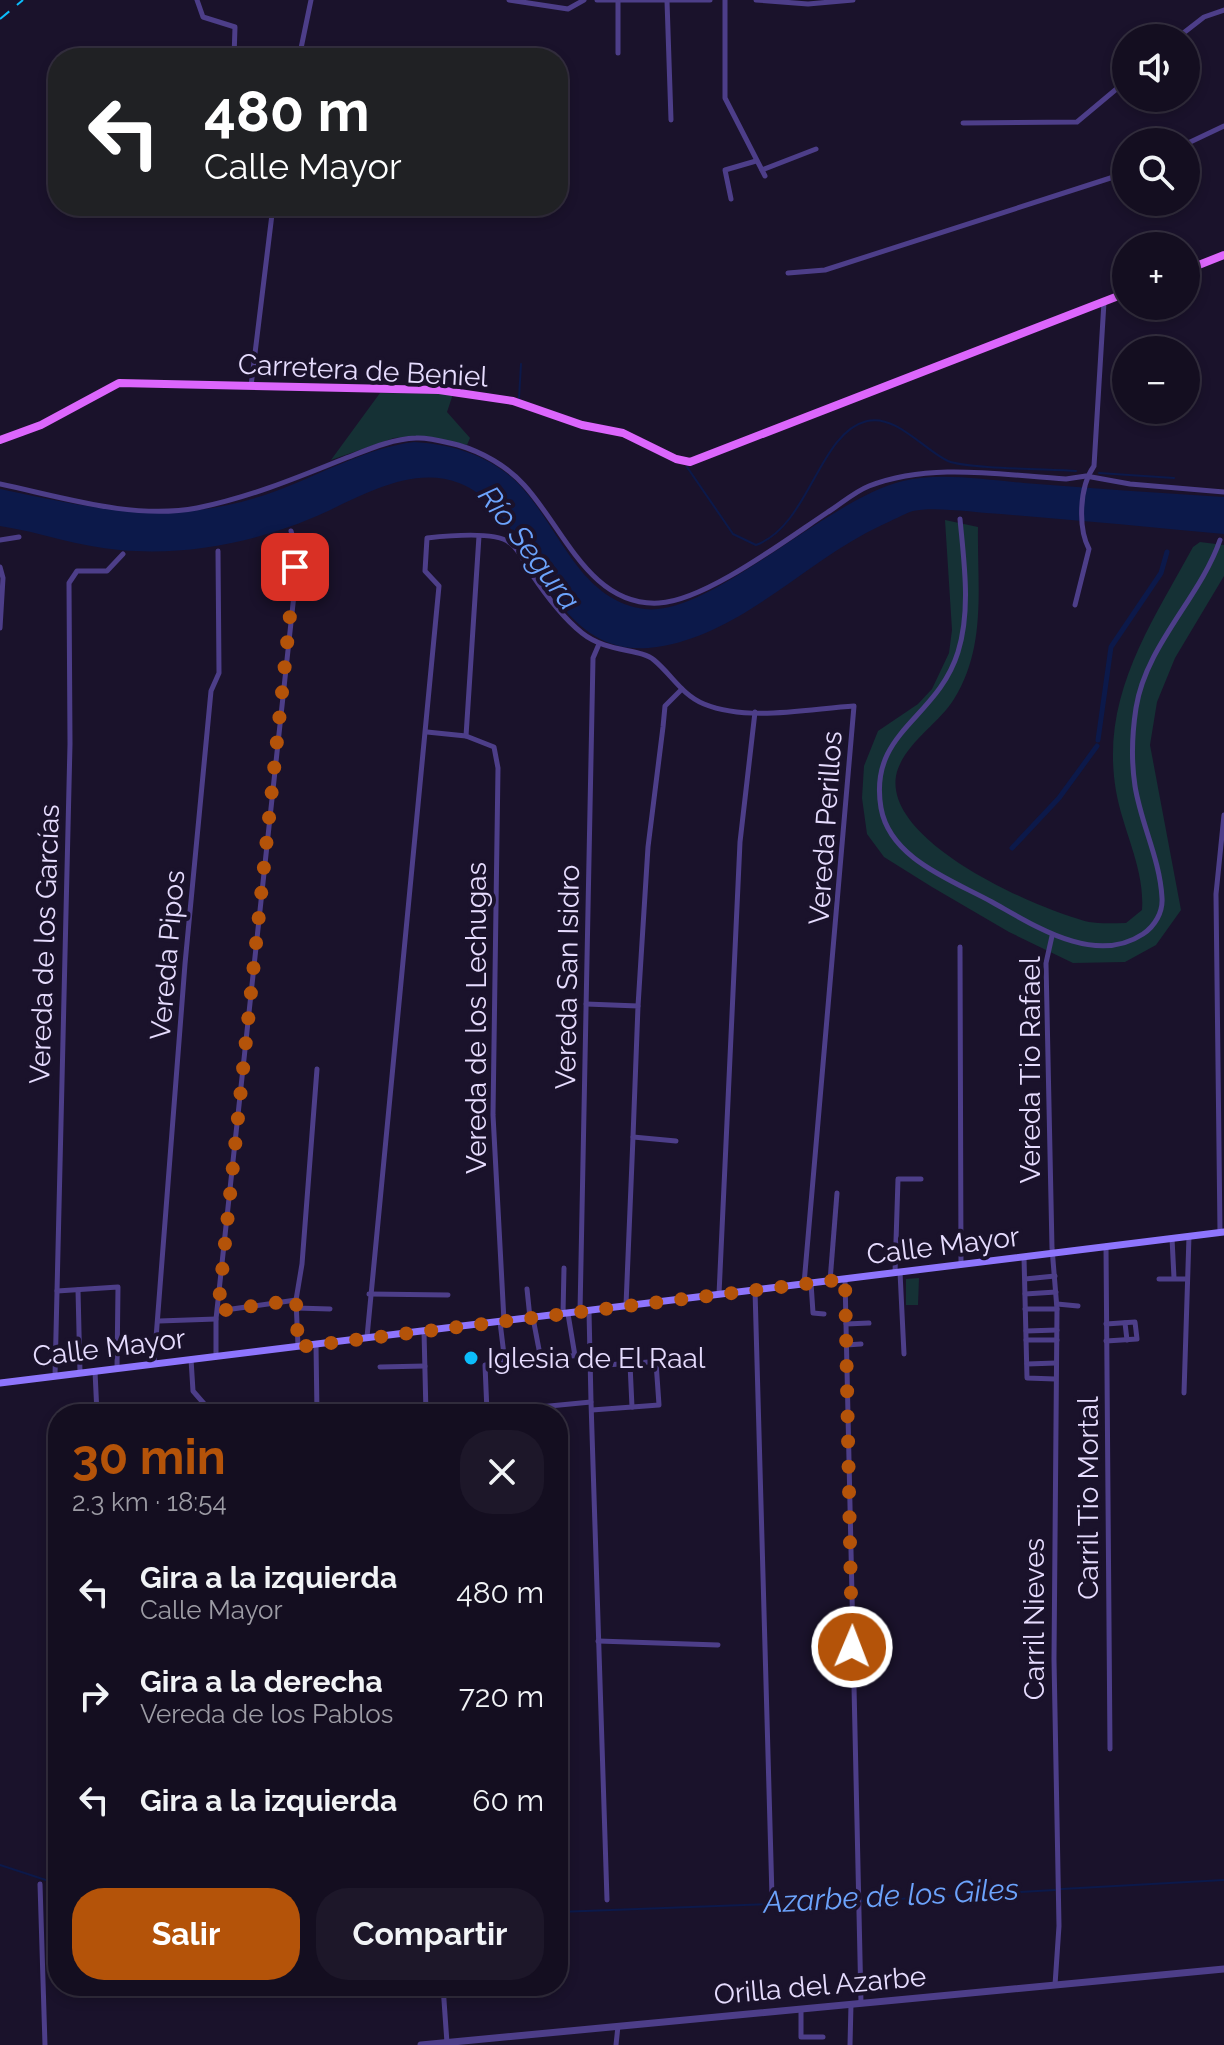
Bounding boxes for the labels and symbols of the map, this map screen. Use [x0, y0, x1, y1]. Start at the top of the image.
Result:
street label: Carretera de Beniel [237, 347, 489, 394]
water label: Río Segura [471, 479, 587, 617]
pin [261, 533, 329, 601]
street label: Vereda Perillos [802, 730, 849, 926]
street label: Vereda de los Garcías [23, 803, 66, 1085]
street label: Vereda de los Lechugas [460, 862, 493, 1174]
street label: Vereda San Isidro [549, 864, 586, 1090]
street label: Vereda Pipos [144, 869, 191, 1041]
street label: Vereda Tio Rafael [1014, 956, 1047, 1184]
street label: Calle Mayor [865, 1220, 1021, 1271]
street label: Calle Mayor [31, 1322, 187, 1373]
place label: Iglesia de El Raal [487, 1342, 706, 1375]
marker: Iglesia de El Raal [462, 1349, 480, 1367]
street label: Carril Tio Mortal [1072, 1396, 1105, 1600]
street label: Carril Nieves [1018, 1538, 1051, 1700]
position arrow [810, 1605, 894, 1689]
water label: Azarbe de los Giles [760, 1871, 1020, 1920]
street label: Orilla del Azarbe [713, 1960, 928, 2011]

